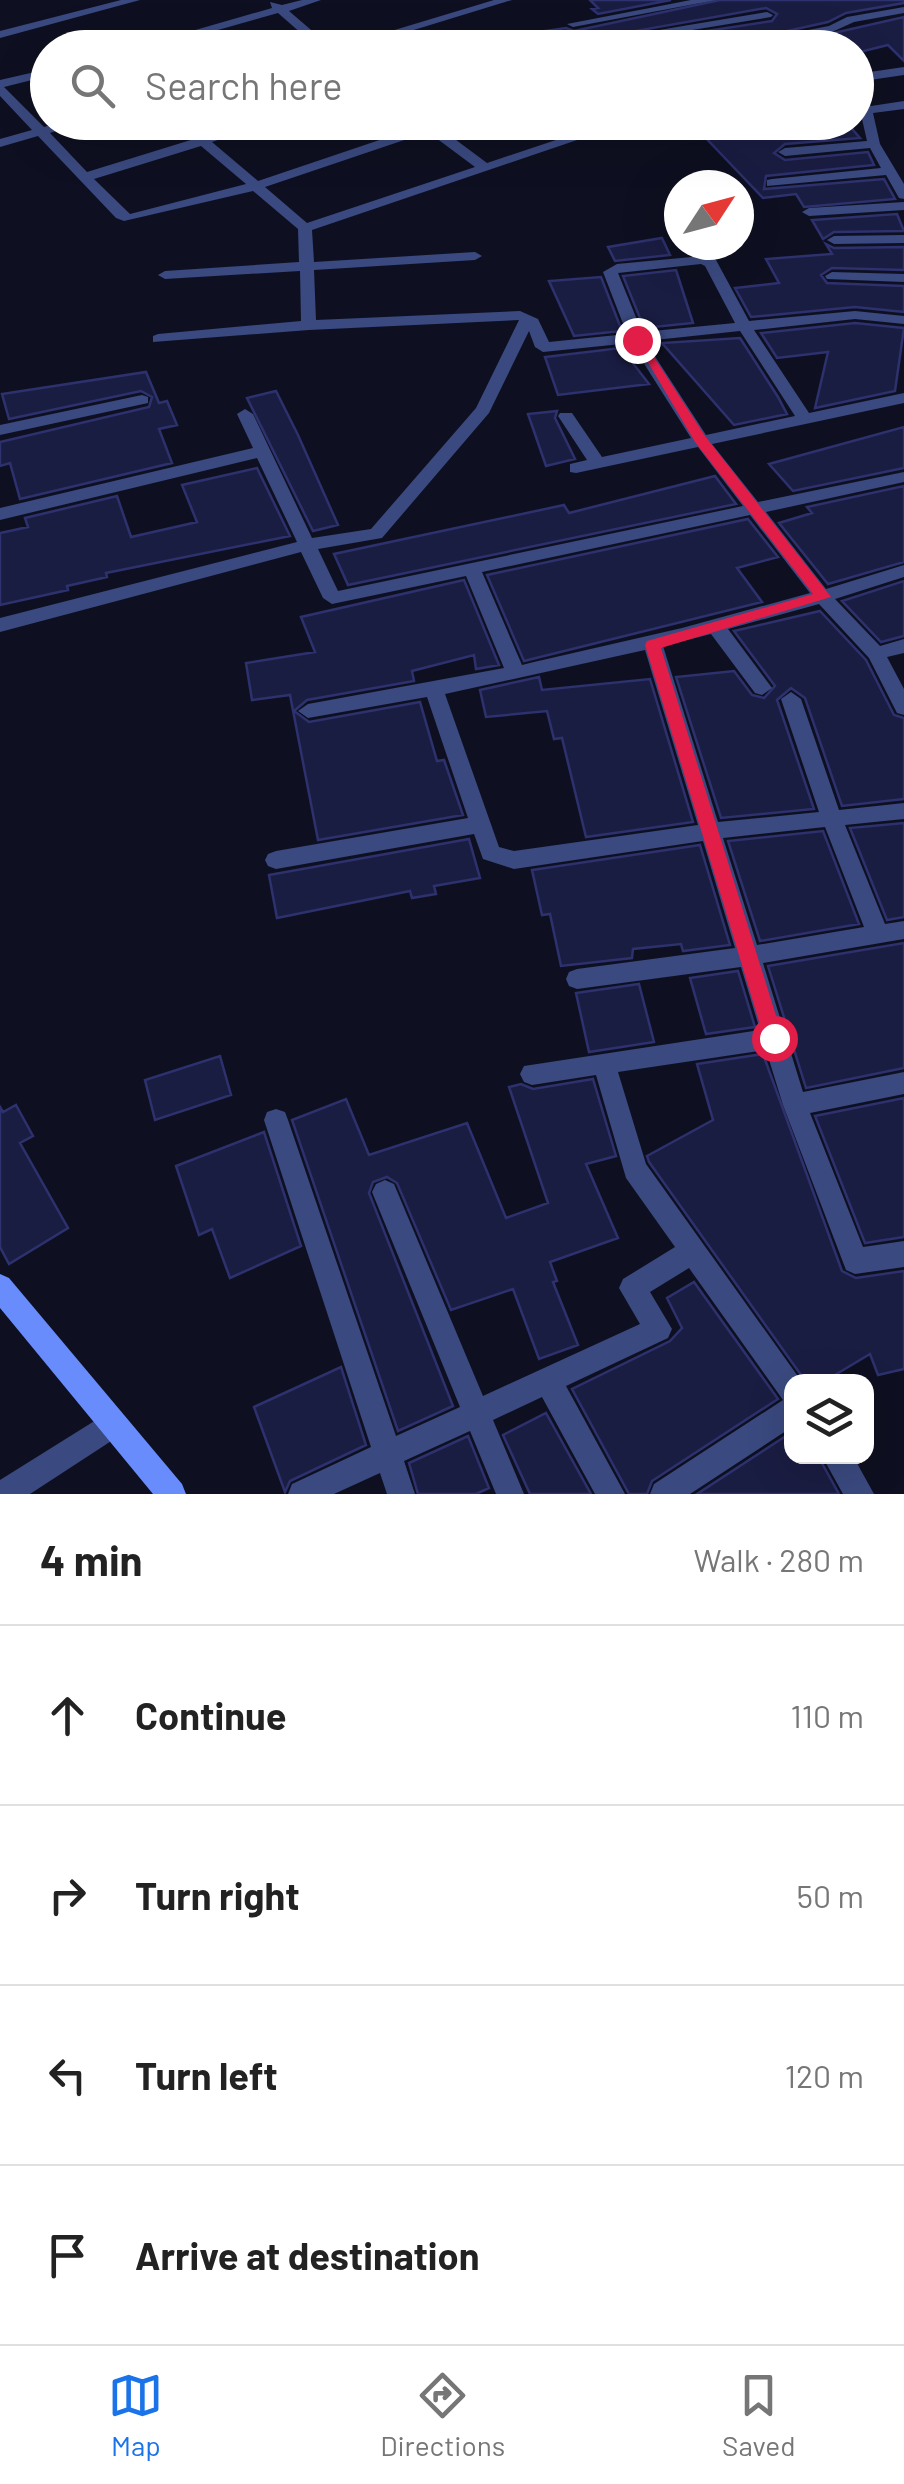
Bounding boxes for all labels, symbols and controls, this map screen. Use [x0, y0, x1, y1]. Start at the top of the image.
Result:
search box [30, 30, 874, 140]
icon: search [65, 58, 120, 113]
text: Search here [145, 62, 343, 108]
north arrow [664, 170, 754, 260]
route end [615, 318, 661, 364]
route start [752, 1016, 798, 1062]
map controls [784, 1374, 874, 1464]
button: layers [784, 1374, 874, 1464]
text: 4 min [40, 1534, 143, 1584]
text: Walk · 280 m [693, 1540, 864, 1578]
icon: ahead [40, 1688, 95, 1743]
text: Continue [135, 1692, 286, 1738]
text: 110 m [791, 1696, 864, 1734]
icon: right [40, 1868, 95, 1923]
text: Turn right [135, 1872, 300, 1918]
text: 50 m [797, 1876, 864, 1914]
icon: left [40, 2048, 95, 2103]
text: Turn left [135, 2052, 278, 2098]
text: 120 m [785, 2056, 864, 2094]
icon: arrive [40, 2228, 95, 2283]
text: Arrive at destination [135, 2232, 480, 2278]
tab: Map [108, 2368, 163, 2462]
tab: Directions [380, 2368, 505, 2462]
tab: Saved [722, 2368, 796, 2462]

